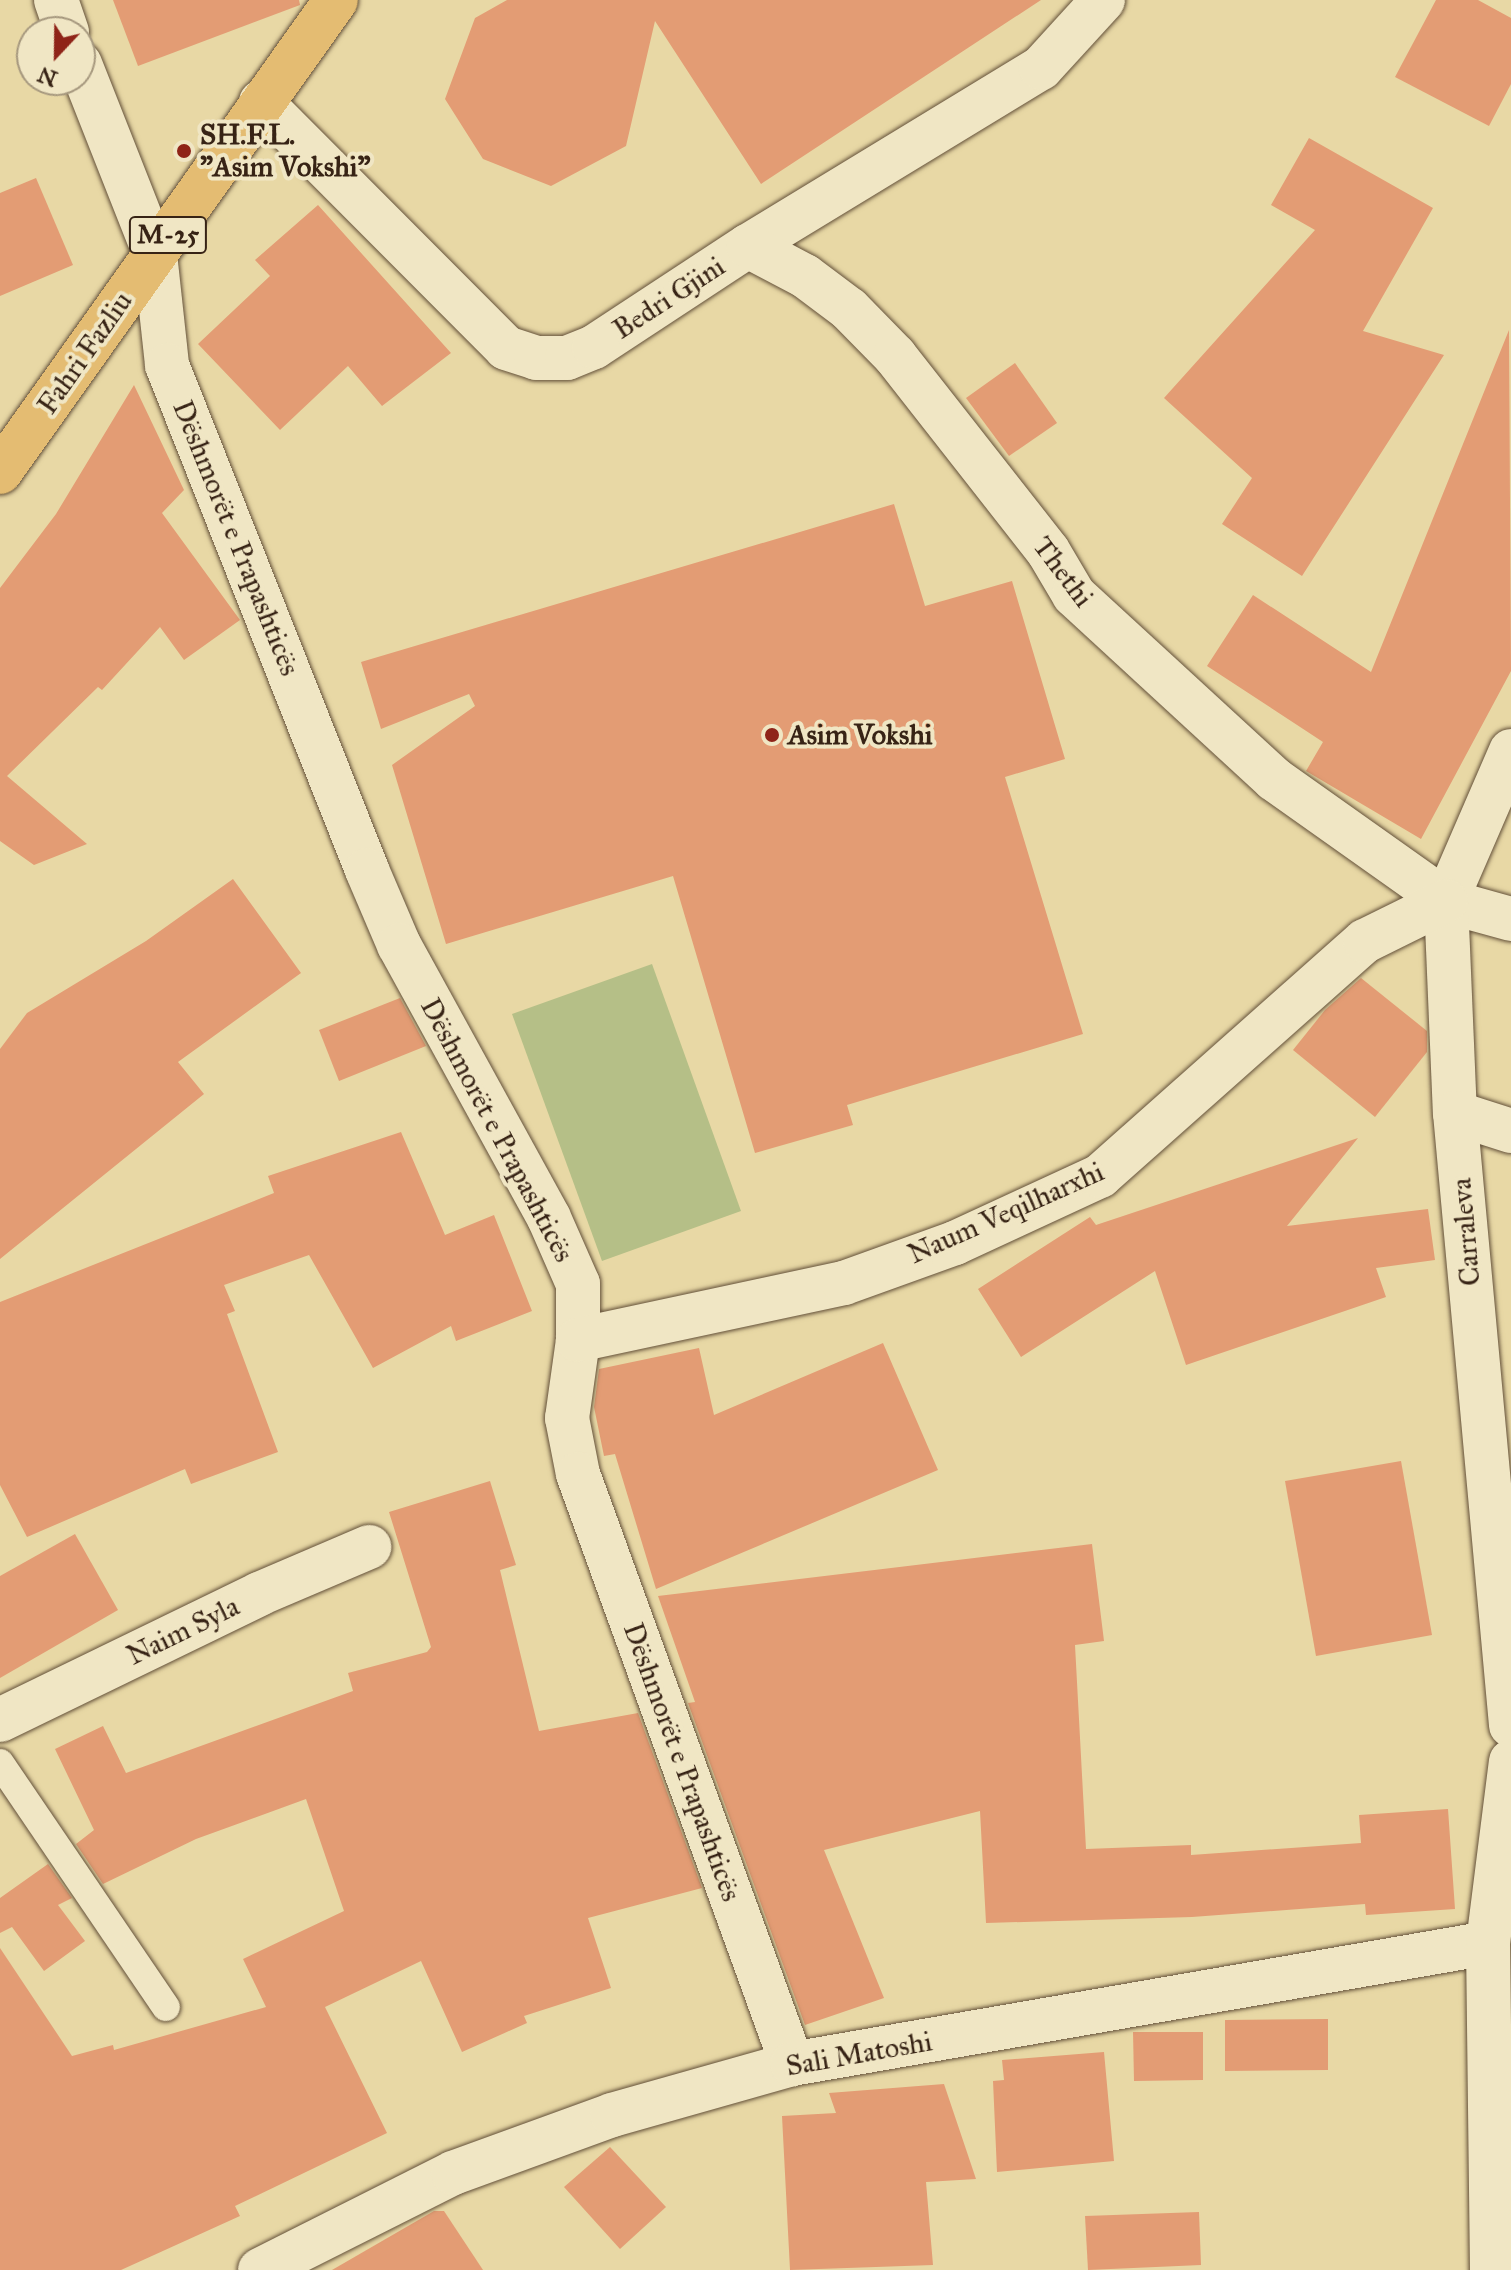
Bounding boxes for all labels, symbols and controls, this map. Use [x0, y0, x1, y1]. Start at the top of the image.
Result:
north arrow [16, 16, 96, 96]
text: N [34, 61, 61, 93]
place label: SH.F.L. "Asim Vokshi" [200, 118, 371, 184]
marker: SH.F.L. "Asim Vokshi" [175, 142, 193, 160]
road number: M-25 [128, 213, 208, 257]
street label: Bedri Gjini [607, 250, 731, 346]
street label: Fahri Fazliu [31, 285, 139, 421]
street label: Dëshmorët e Prapashticës [165, 396, 307, 680]
street label: Thethi [1026, 530, 1100, 614]
place label: Asim Vokshi [788, 718, 932, 752]
marker: Asim Vokshi [763, 726, 781, 744]
street label: Dëshmorët e Prapashticës [413, 992, 581, 1268]
street label: Naum Veqilharxhi [903, 1155, 1109, 1271]
street label: Carraleva [1445, 1177, 1487, 1287]
street label: Naim Syla [121, 1589, 245, 1673]
street label: Dëshmorët e Prapashticës [616, 1618, 748, 1906]
street label: Sali Matoshi [783, 2025, 935, 2083]

